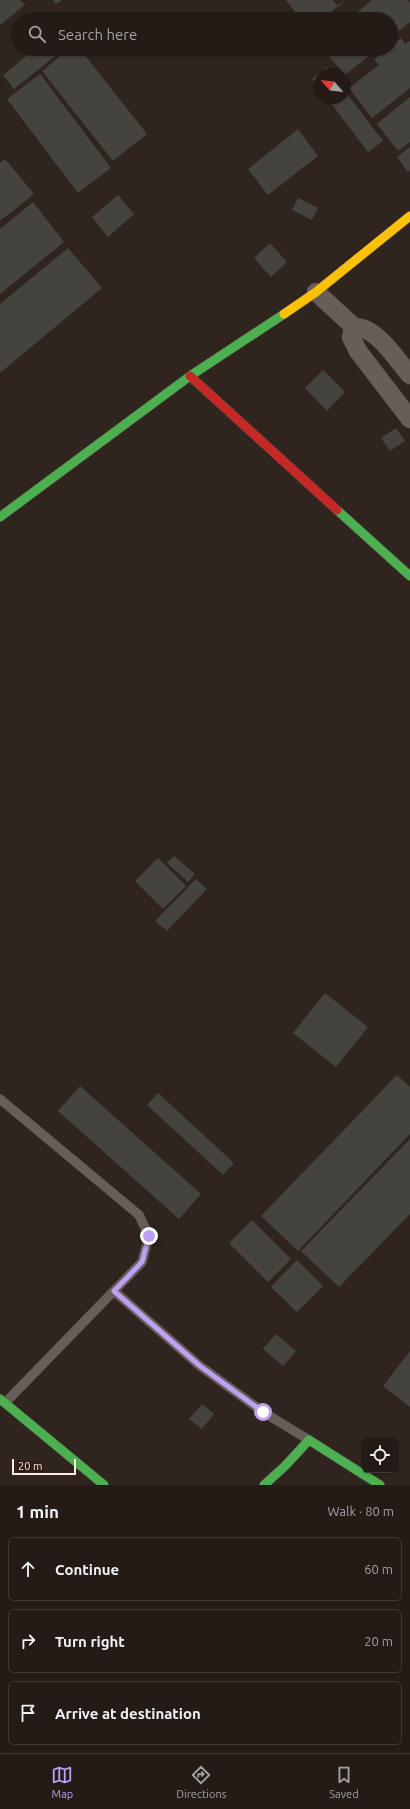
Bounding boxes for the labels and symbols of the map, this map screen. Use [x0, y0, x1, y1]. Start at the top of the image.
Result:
north arrow [314, 68, 350, 104]
route end [140, 1227, 158, 1245]
route start [254, 1403, 272, 1421]
scale bar [12, 1457, 76, 1476]

